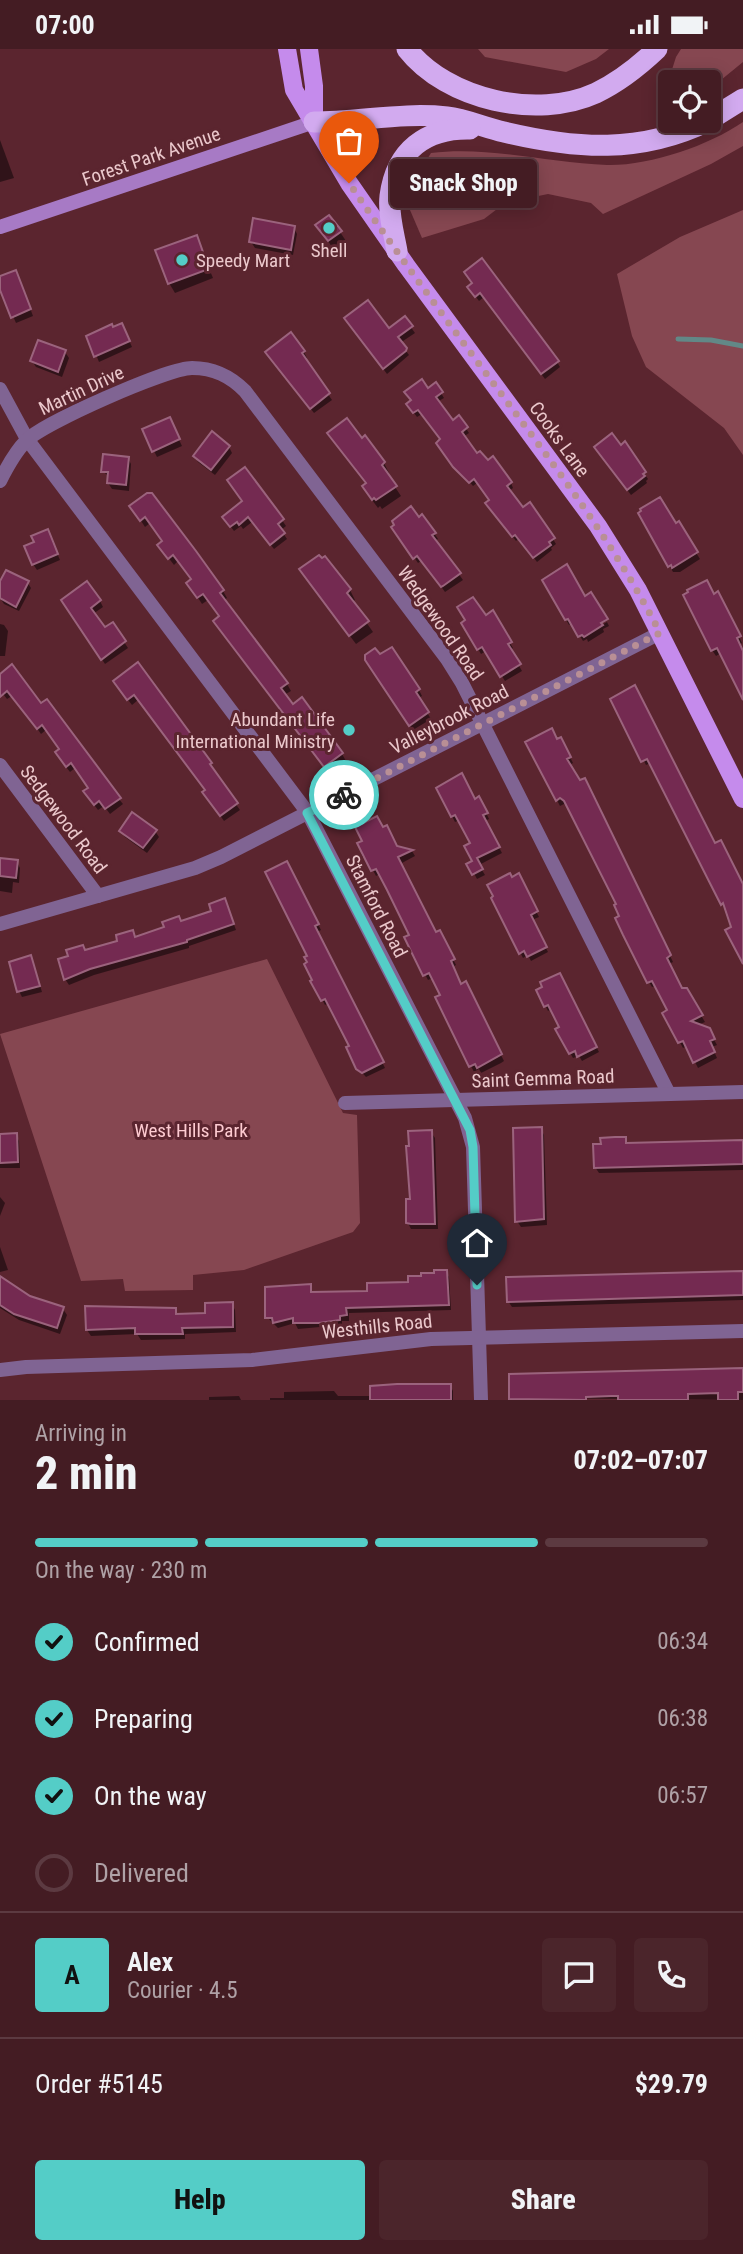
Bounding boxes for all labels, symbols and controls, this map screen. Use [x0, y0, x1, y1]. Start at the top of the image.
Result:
text: 07:00 [35, 10, 95, 40]
map controls [658, 70, 721, 133]
button: locate [658, 70, 721, 133]
pin [319, 111, 379, 183]
street label: Forest Park Avenue [79, 122, 223, 191]
icon: bag [330, 122, 368, 160]
callout: Snack Shop [391, 159, 538, 207]
text: Snack Shop [409, 170, 518, 197]
marker: Shell [321, 220, 337, 236]
place label: Shell [311, 239, 347, 262]
place label: Speedy Mart [196, 249, 290, 272]
marker: Speedy Mart [174, 252, 190, 268]
street label: Martin Drive [35, 361, 127, 420]
street label: Cooks Lane [525, 397, 595, 482]
street label: Wedgewood Road [393, 562, 488, 685]
street label: Valleybrook Road [386, 680, 512, 759]
place label: Abundant Life International Ministry [175, 708, 335, 753]
marker: Abundant Life International Ministry [341, 722, 357, 738]
courier [309, 760, 379, 830]
street label: Sedgewood Road [15, 761, 112, 878]
icon: bike [325, 776, 363, 814]
street label: Stamford Road [341, 851, 412, 961]
street label: Saint Gemma Road [471, 1065, 615, 1092]
park label: West Hills Park [134, 1119, 248, 1142]
pin [447, 1213, 507, 1285]
icon: home [458, 1224, 496, 1262]
street label: Westhills Road [321, 1309, 433, 1344]
text: Arriving in [35, 1420, 127, 1447]
text: 07:02–07:07 [574, 1445, 708, 1475]
text: 2 min [35, 1446, 138, 1500]
text: On the way · 230 m [35, 1557, 207, 1584]
icon: check [35, 1623, 73, 1661]
text: Confirmed [94, 1627, 200, 1657]
text: 06:34 [657, 1628, 708, 1655]
icon: check [35, 1700, 73, 1738]
text: Preparing [94, 1704, 193, 1734]
text: 06:38 [657, 1705, 708, 1732]
icon: check [35, 1777, 73, 1815]
text: On the way [94, 1781, 207, 1811]
text: 06:57 [657, 1782, 708, 1809]
text: Delivered [94, 1858, 189, 1888]
button: chat [542, 1938, 616, 2012]
button: phone [634, 1938, 708, 2012]
text: Alex [127, 1947, 173, 1977]
text: A [64, 1960, 80, 1990]
text: Courier · 4.5 [127, 1977, 238, 2004]
text: Order #5145 [35, 2069, 163, 2099]
text: $29.79 [635, 2069, 708, 2099]
button: Help [35, 2160, 365, 2240]
button: Share [379, 2160, 708, 2240]

